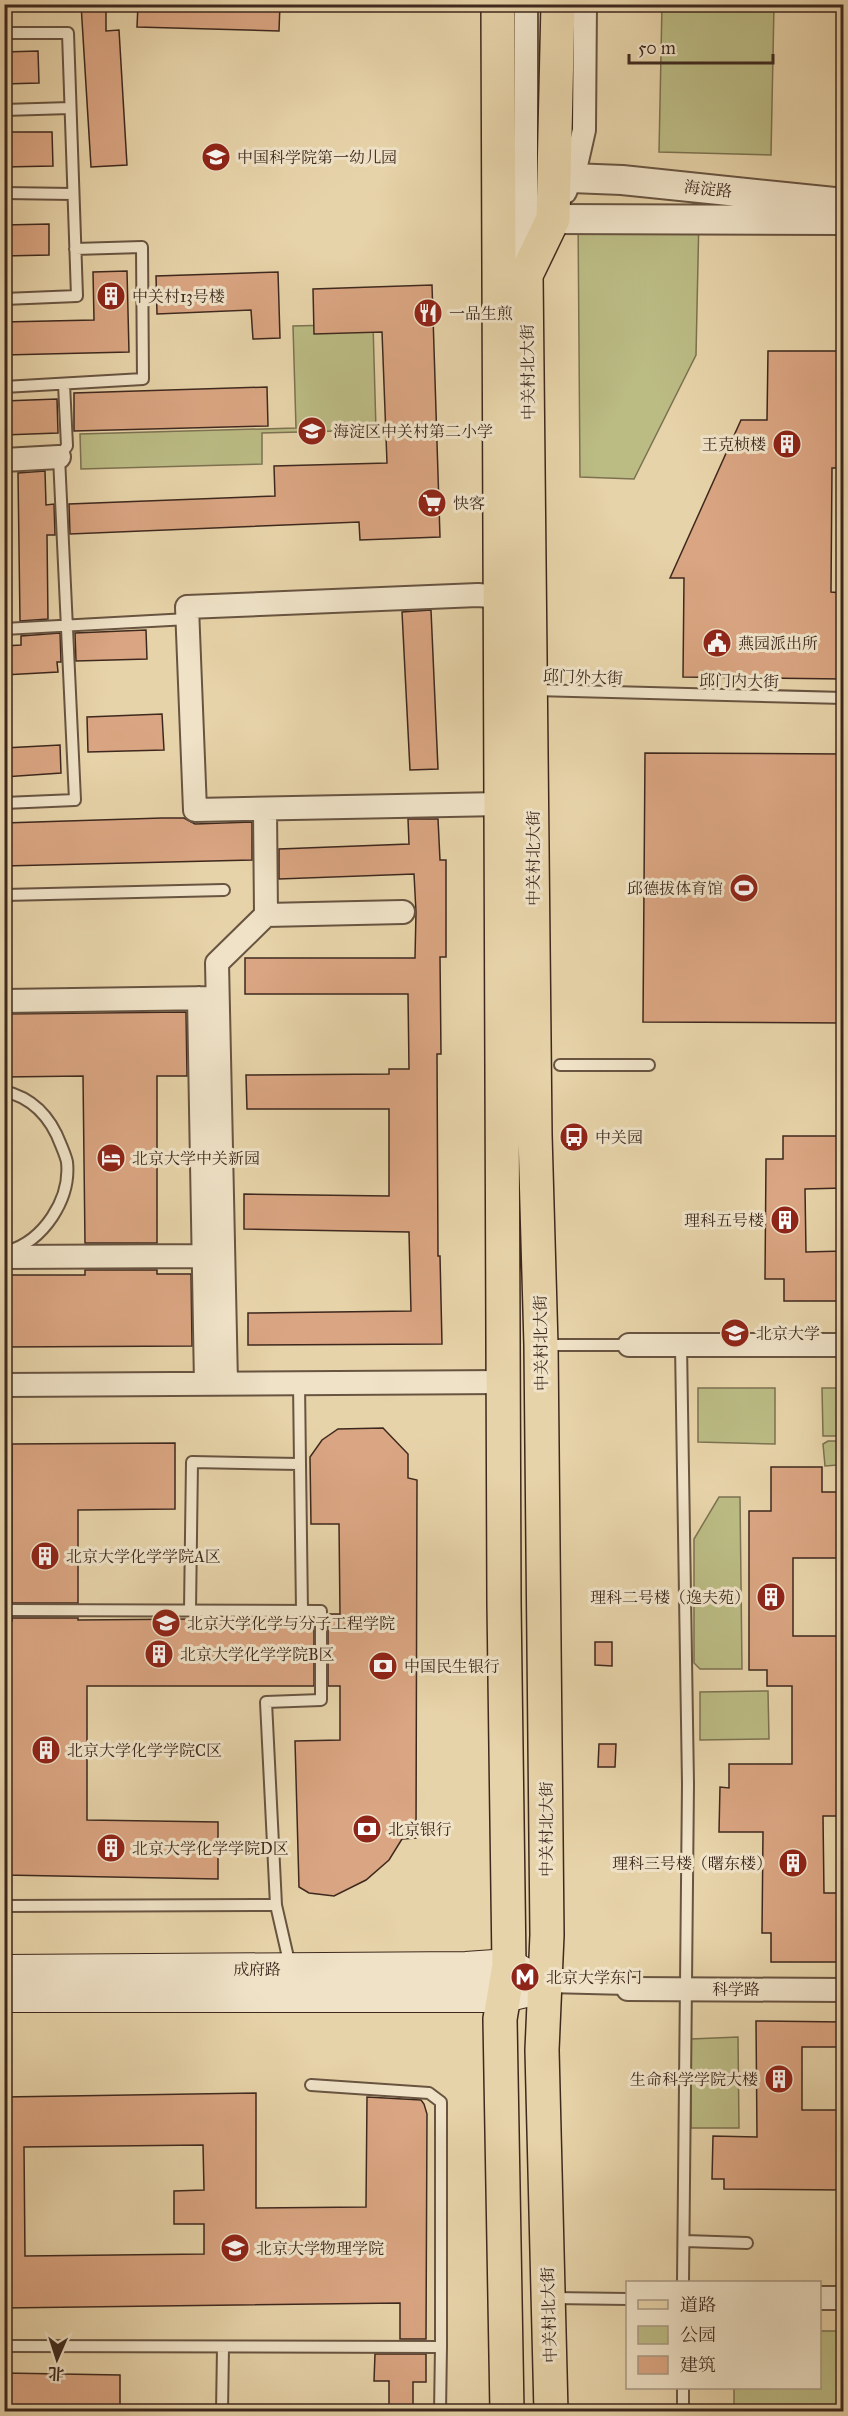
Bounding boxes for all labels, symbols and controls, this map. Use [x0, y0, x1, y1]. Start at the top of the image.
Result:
scale bar [629, 27, 773, 65]
text: 50 m [638, 37, 676, 59]
school or university icon: 中国科学院第一幼儿园 [200, 141, 232, 173]
place label: 中国科学院第一幼儿园 [237, 148, 397, 167]
street label: 海淀路 [683, 177, 733, 201]
building icon: 中关村13号楼 [95, 280, 127, 312]
place label: 中关村13号楼 [132, 287, 225, 306]
restaurant icon: 一品生煎 [412, 297, 444, 329]
place label: 一品生煎 [449, 304, 513, 323]
street label: 中关村北大街 [518, 324, 538, 420]
school or university icon: 海淀区中关村第二小学 [296, 415, 328, 447]
place label: 海淀区中关村第二小学 [333, 422, 493, 441]
building icon: 王克桢楼 [771, 428, 803, 460]
place label: 王克桢楼 [702, 435, 766, 454]
supermarket icon: 快客 [416, 487, 448, 519]
place label: 快客 [453, 494, 485, 513]
public building icon: 燕园派出所 [701, 627, 733, 659]
place label: 燕园派出所 [738, 634, 818, 653]
street label: 邱门外大街 [543, 666, 623, 688]
street label: 邱门内大街 [699, 671, 779, 691]
street label: 中关村北大街 [524, 810, 543, 906]
sports icon: 邱德拔体育馆 [728, 872, 760, 904]
place label: 邱德拔体育馆 [627, 879, 723, 898]
bus stop icon: 中关园 [558, 1121, 590, 1153]
place label: 中关园 [595, 1128, 643, 1147]
hotel icon: 北京大学中关新园 [95, 1142, 127, 1174]
place label: 北京大学中关新园 [132, 1149, 260, 1168]
building icon: 理科五号楼 [769, 1204, 801, 1236]
place label: 理科五号楼 [684, 1211, 764, 1230]
street label: 中关村北大街 [531, 1295, 551, 1391]
school or university icon: 北京大学 [719, 1317, 751, 1349]
place label: 北京大学 [756, 1324, 820, 1343]
building icon: 北京大学化学学院A区 [29, 1540, 61, 1572]
place label: 北京大学化学学院A区 [66, 1547, 221, 1566]
building icon: 理科二号楼（逸夫苑） [755, 1581, 787, 1613]
place label: 理科二号楼（逸夫苑） [590, 1588, 750, 1607]
school or university icon: 北京大学化学与分子工程学院 [150, 1607, 182, 1639]
place label: 北京大学化学与分子工程学院 [187, 1614, 395, 1633]
building icon: 北京大学化学学院B区 [143, 1638, 175, 1670]
place label: 北京大学化学学院B区 [180, 1645, 335, 1664]
bank icon: 中国民生银行 [367, 1650, 399, 1682]
place label: 中国民生银行 [404, 1657, 500, 1676]
building icon: 北京大学化学学院C区 [30, 1734, 62, 1766]
place label: 北京大学化学学院C区 [67, 1741, 222, 1760]
street label: 中关村北大街 [537, 1781, 556, 1877]
bank icon: 北京银行 [351, 1813, 383, 1845]
place label: 北京银行 [388, 1820, 452, 1839]
building icon: 北京大学化学学院D区 [95, 1832, 127, 1864]
place label: 北京大学化学学院D区 [132, 1839, 289, 1858]
building icon: 理科三号楼（曙东楼） [777, 1847, 809, 1879]
place label: 理科三号楼（曙东楼） [612, 1854, 772, 1873]
street label: 成府路 [233, 1960, 281, 1979]
metro station icon: 北京大学东门 [509, 1961, 541, 1993]
place label: 北京大学东门 [546, 1968, 642, 1987]
street label: 科学路 [712, 1980, 760, 1999]
building icon: 生命科学学院大楼 [763, 2063, 795, 2095]
place label: 生命科学学院大楼 [630, 2070, 758, 2089]
school or university icon: 北京大学物理学院 [219, 2232, 251, 2264]
place label: 北京大学物理学院 [256, 2239, 384, 2258]
street label: 中关村北大街 [538, 2267, 560, 2363]
legend [626, 2281, 821, 2389]
text: 道路 [680, 2294, 716, 2316]
text: 公园 [680, 2324, 716, 2346]
north arrow [27, 2329, 87, 2389]
text: 建筑 [680, 2354, 716, 2376]
text: 北 [48, 2364, 65, 2383]

